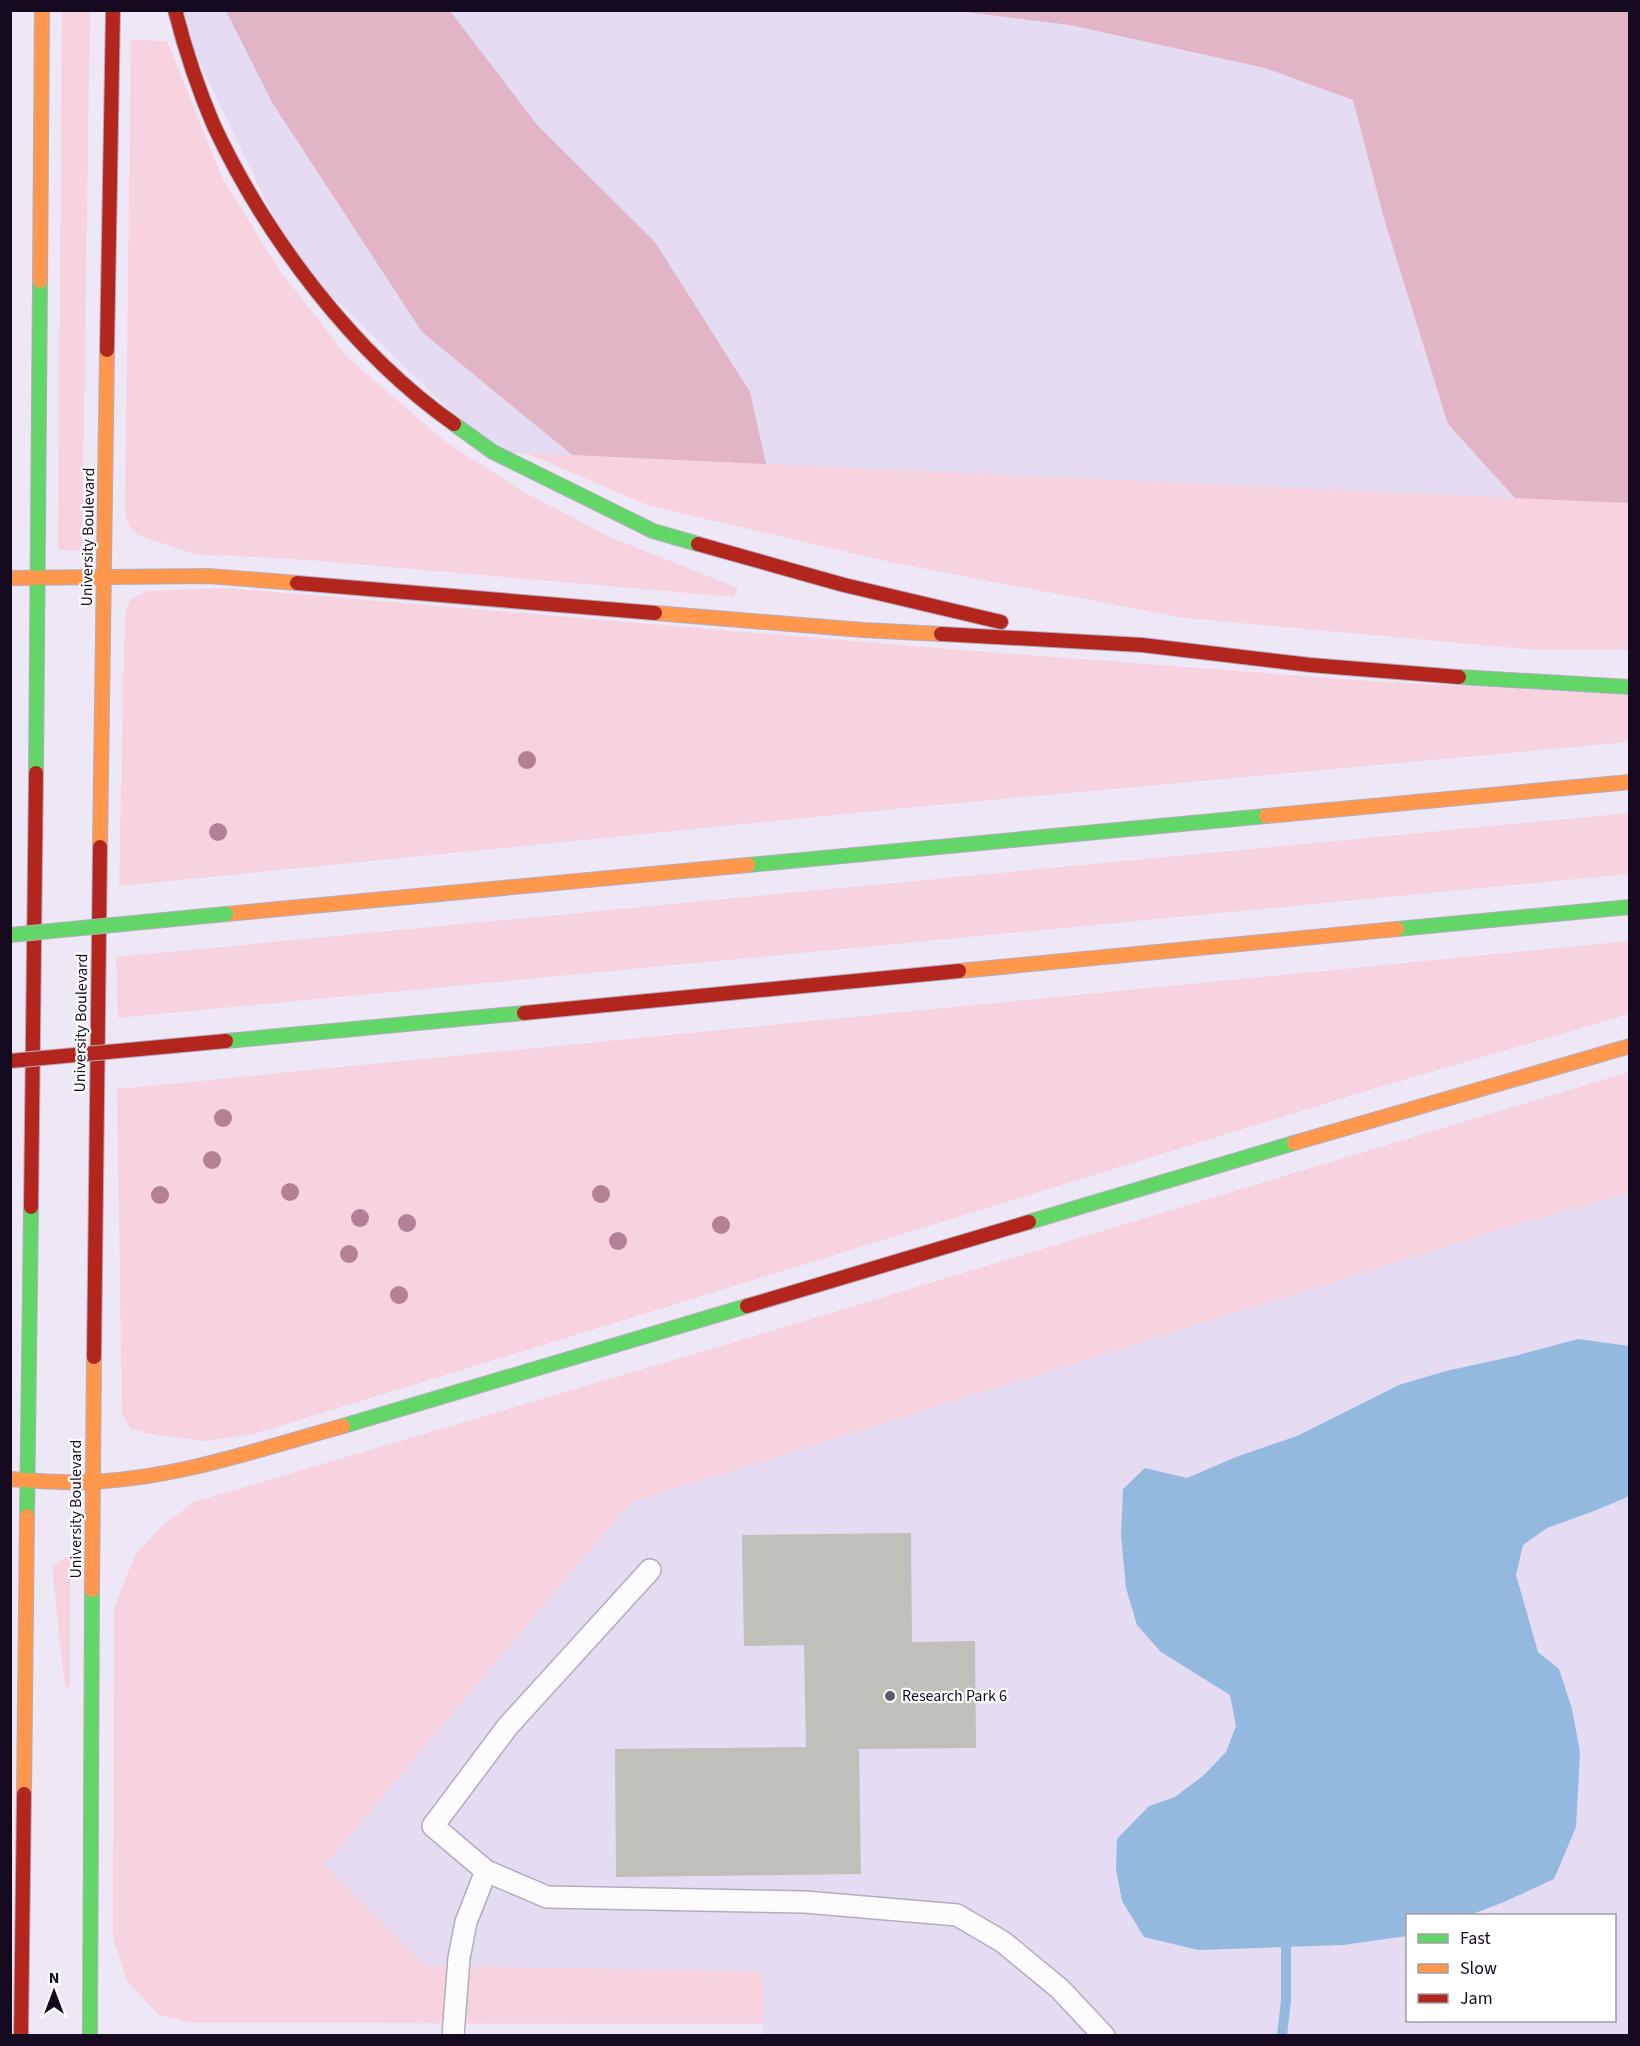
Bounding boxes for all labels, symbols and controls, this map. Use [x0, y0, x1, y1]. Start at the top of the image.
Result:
street label: University Boulevard [76, 467, 100, 607]
street label: University Boulevard [69, 953, 93, 1093]
street label: University Boulevard [65, 1440, 87, 1578]
place label: Research Park 6 [902, 1685, 1007, 1707]
marker: Research Park 6 [883, 1689, 897, 1703]
legend [1406, 1914, 1616, 2022]
text: Fast [1460, 1926, 1491, 1951]
text: Slow [1460, 1956, 1497, 1981]
north arrow [24, 1962, 84, 2022]
text: N [49, 1967, 59, 1989]
text: Jam [1460, 1986, 1493, 2011]

